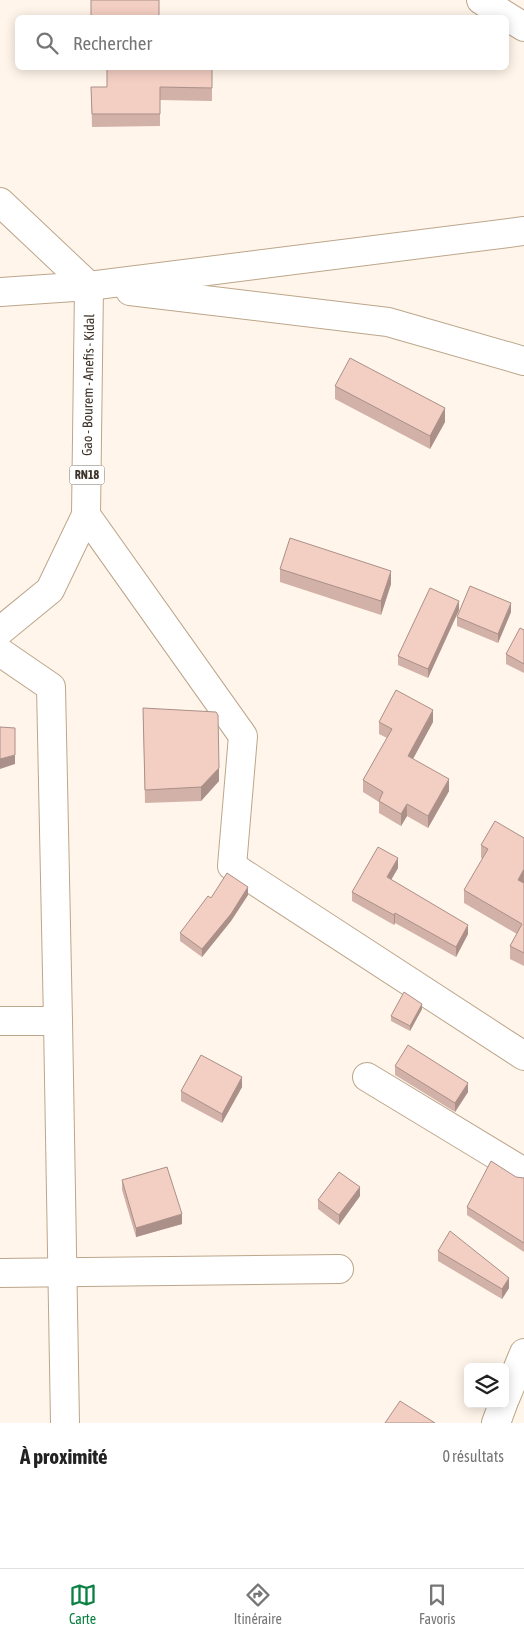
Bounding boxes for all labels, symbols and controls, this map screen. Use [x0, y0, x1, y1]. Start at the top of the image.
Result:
search box [15, 15, 509, 70]
icon: search [33, 29, 61, 57]
text: Rechercher [73, 32, 152, 54]
street label: Gao - Bourem - Anefis - Kidal [79, 314, 97, 456]
road number: RN18 [70, 466, 104, 484]
map controls [464, 1363, 509, 1408]
button: layers [464, 1363, 509, 1408]
text: À proximité [20, 1444, 108, 1468]
text: 0 résultats [442, 1447, 504, 1465]
tab: Carte [69, 1581, 97, 1627]
tab: Itinéraire [234, 1581, 282, 1627]
tab: Favoris [419, 1581, 455, 1627]

